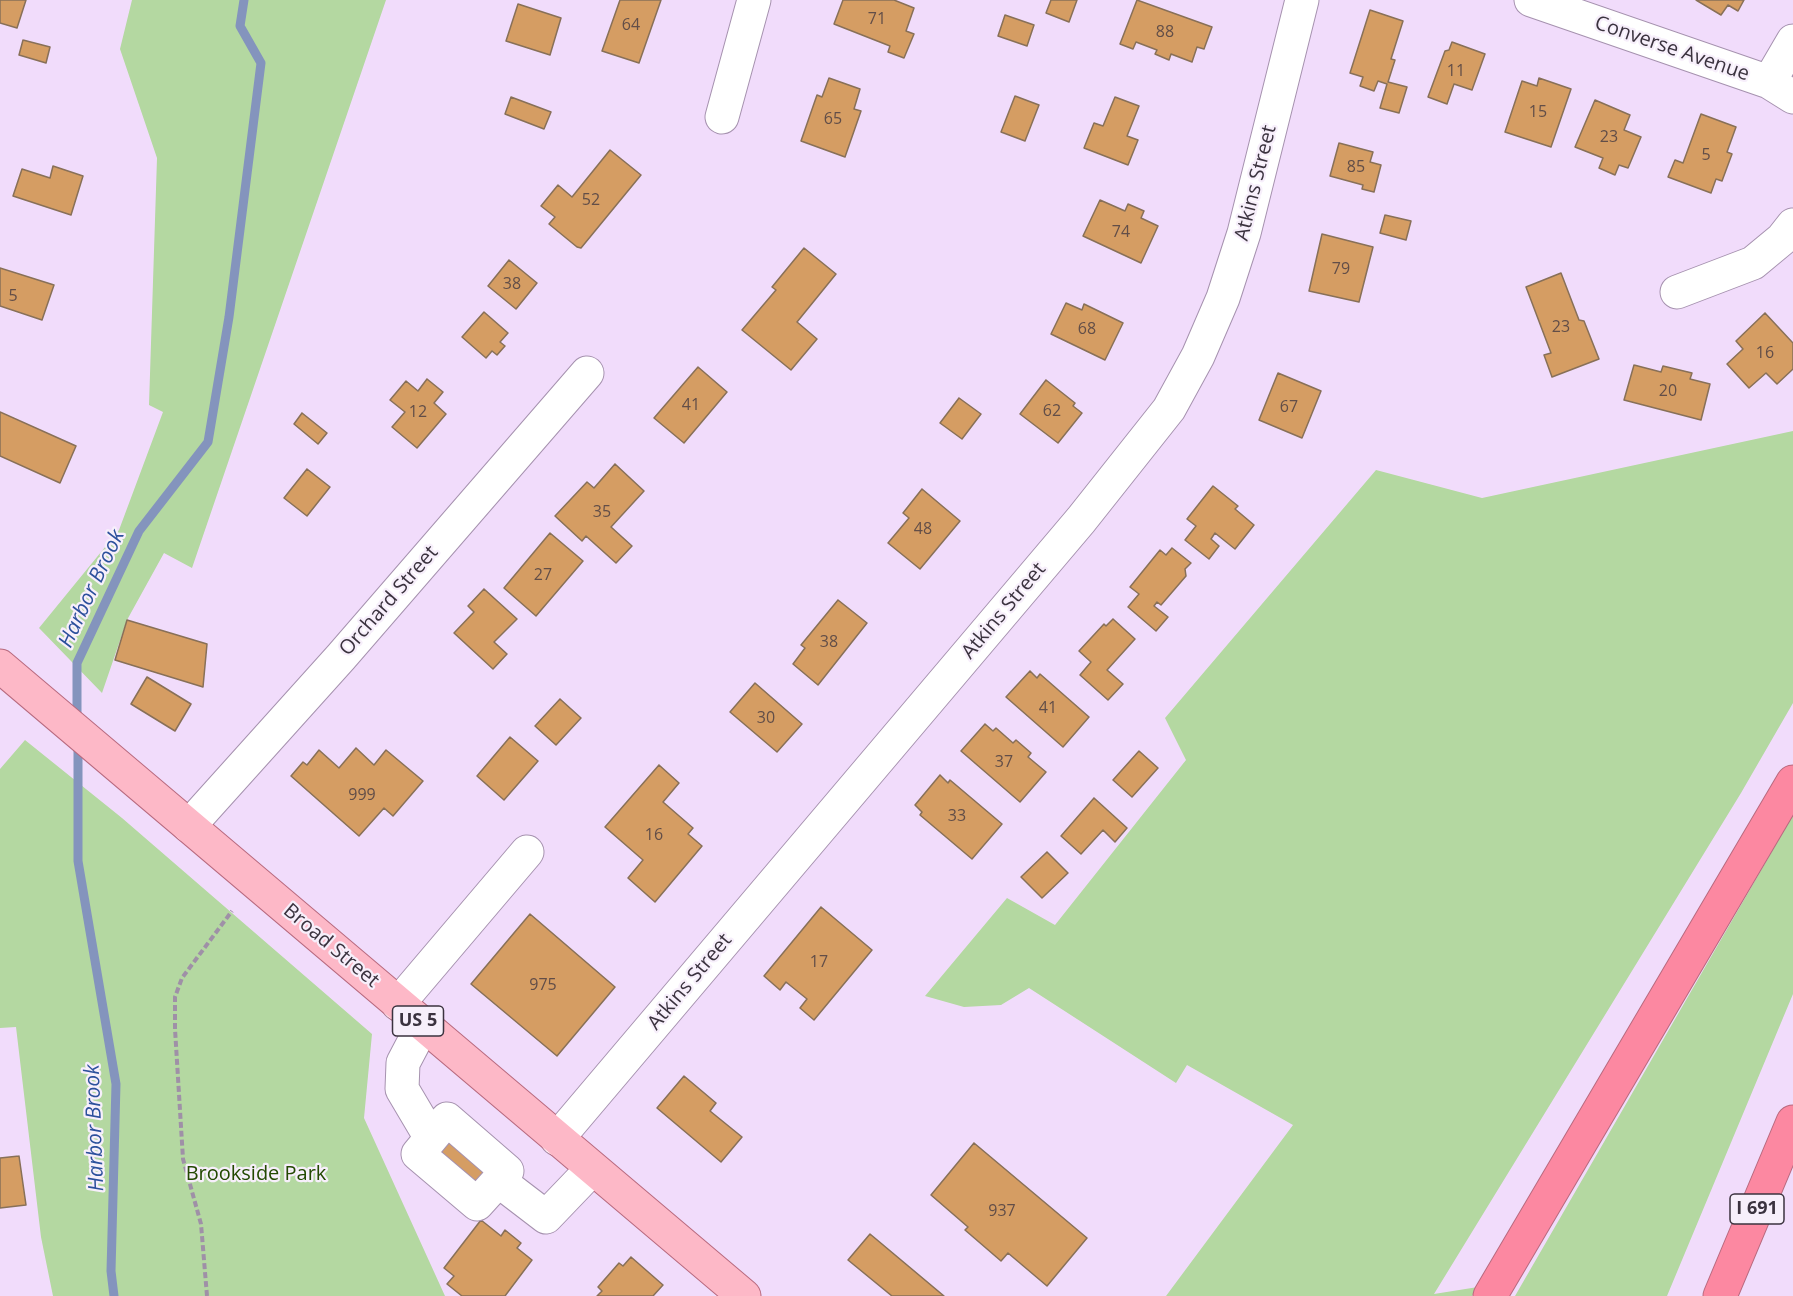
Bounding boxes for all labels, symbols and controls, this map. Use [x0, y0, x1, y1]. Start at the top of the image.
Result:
house number: 71 [868, 9, 886, 29]
street label: Converse Avenue [1592, 11, 1752, 87]
house number: 64 [622, 15, 640, 35]
house number: 88 [1156, 22, 1174, 42]
house number: 11 [1447, 61, 1465, 81]
house number: 15 [1529, 102, 1547, 122]
house number: 65 [824, 109, 842, 129]
street label: Atkins Street [1230, 123, 1282, 243]
house number: 23 [1600, 127, 1618, 147]
house number: 5 [1701, 145, 1711, 165]
house number: 85 [1347, 157, 1365, 177]
house number: 52 [582, 190, 600, 210]
house number: 74 [1112, 222, 1130, 242]
house number: 79 [1332, 259, 1350, 279]
house number: 38 [503, 274, 521, 294]
house number: 5 [8, 286, 18, 306]
house number: 23 [1552, 317, 1570, 337]
house number: 68 [1078, 319, 1096, 339]
house number: 16 [1756, 343, 1774, 363]
house number: 20 [1659, 381, 1677, 401]
house number: 41 [682, 395, 700, 415]
house number: 67 [1280, 397, 1298, 417]
house number: 62 [1043, 401, 1061, 421]
house number: 12 [409, 402, 427, 422]
house number: 35 [593, 502, 611, 522]
house number: 48 [914, 519, 932, 539]
water label: Harbor Brook [54, 526, 130, 652]
street label: Orchard Street [335, 541, 443, 661]
street label: Atkins Street [957, 558, 1051, 664]
house number: 27 [534, 565, 552, 585]
house number: 38 [820, 632, 838, 652]
house number: 41 [1039, 698, 1057, 718]
house number: 30 [757, 708, 775, 728]
house number: 37 [995, 752, 1013, 772]
house number: 999 [348, 785, 376, 805]
house number: 33 [948, 806, 966, 826]
house number: 16 [645, 825, 663, 845]
street label: Broad Street [278, 899, 384, 993]
street label: Atkins Street [643, 929, 737, 1035]
house number: 17 [810, 952, 828, 972]
house number: 975 [529, 975, 557, 995]
road number: US 5 [392, 1006, 444, 1036]
water label: Harbor Brook [80, 1064, 110, 1192]
park label: Brookside Park [186, 1162, 326, 1186]
road number: I 691 [1730, 1194, 1784, 1224]
house number: 937 [988, 1201, 1016, 1221]

